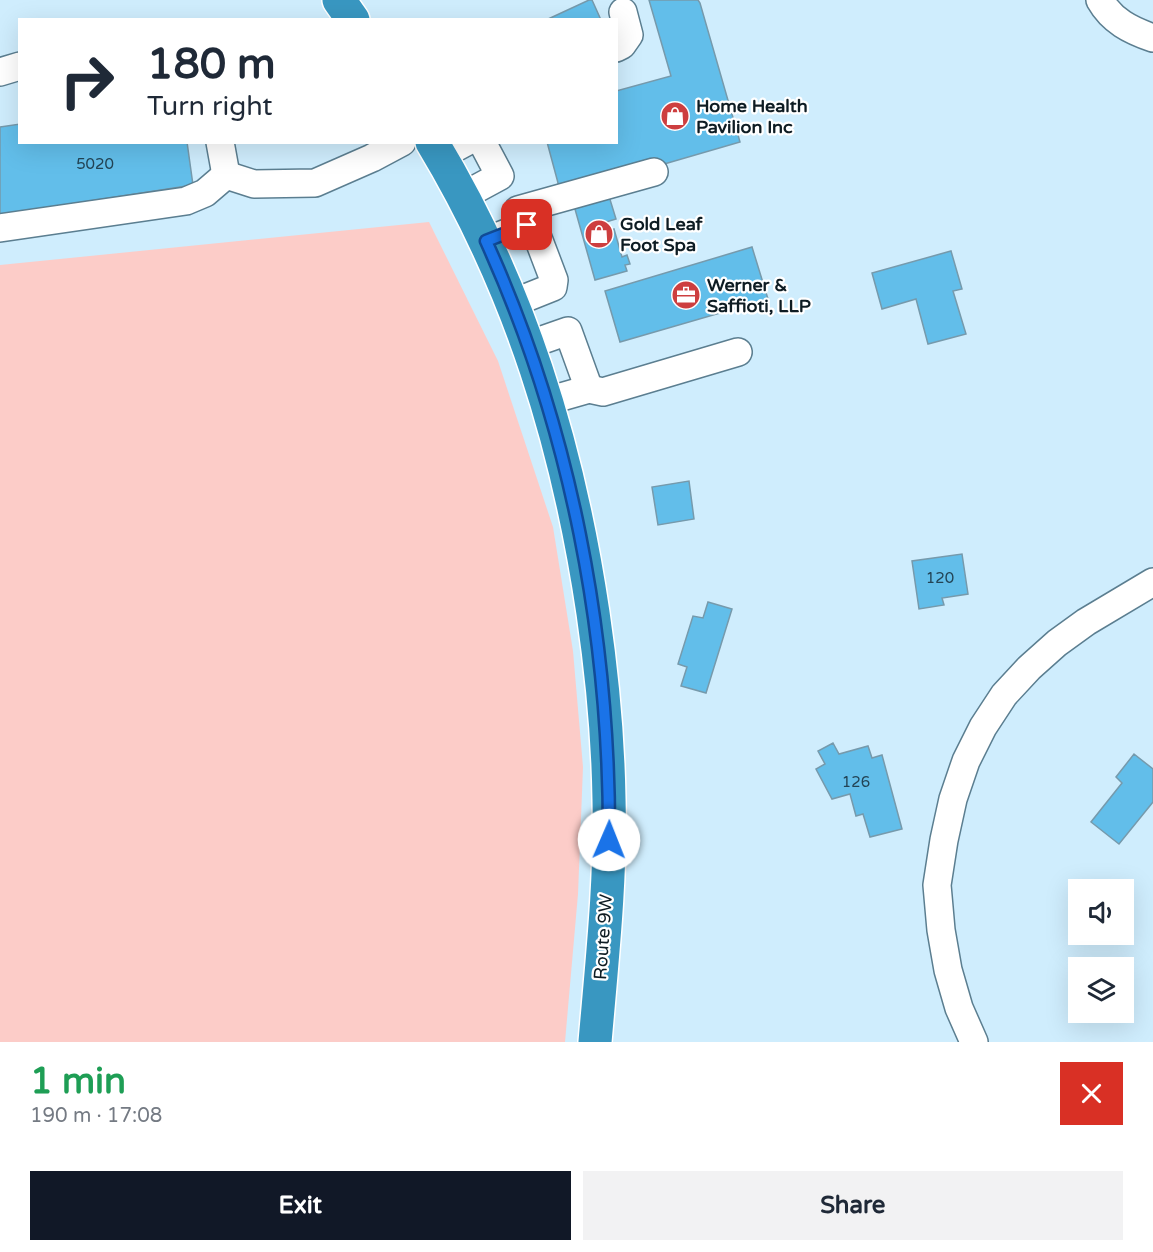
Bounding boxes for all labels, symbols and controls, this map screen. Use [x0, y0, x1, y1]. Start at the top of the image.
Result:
text: 180 m [147, 39, 276, 90]
icon: right [48, 42, 126, 120]
text: Turn right [147, 90, 273, 123]
place label: Home Health Pavilion Inc [696, 95, 808, 138]
shop icon: Home Health Pavilion Inc [659, 100, 691, 132]
house number: 5020 [76, 155, 114, 173]
pin [501, 199, 552, 250]
icon: arrive [510, 208, 543, 241]
place label: Gold Leaf Foot Spa [620, 213, 704, 256]
shop icon: Gold Leaf Foot Spa [583, 218, 615, 250]
place label: Werner & Saffioti, LLP [707, 274, 811, 317]
office icon: Werner & Saffioti, LLP [670, 279, 702, 311]
house number: 120 [926, 569, 954, 587]
house number: 126 [842, 773, 870, 791]
position arrow [577, 808, 641, 872]
map controls [1068, 879, 1134, 1023]
button: sound [1068, 879, 1134, 945]
street label: Route 9W [589, 893, 617, 981]
button: layers [1068, 957, 1134, 1023]
text: 1 min [30, 1060, 126, 1103]
button: close [1060, 1062, 1123, 1125]
text: 190 m · 17:08 [30, 1104, 162, 1128]
button: Exit [30, 1171, 571, 1240]
button: Share [583, 1171, 1123, 1240]

